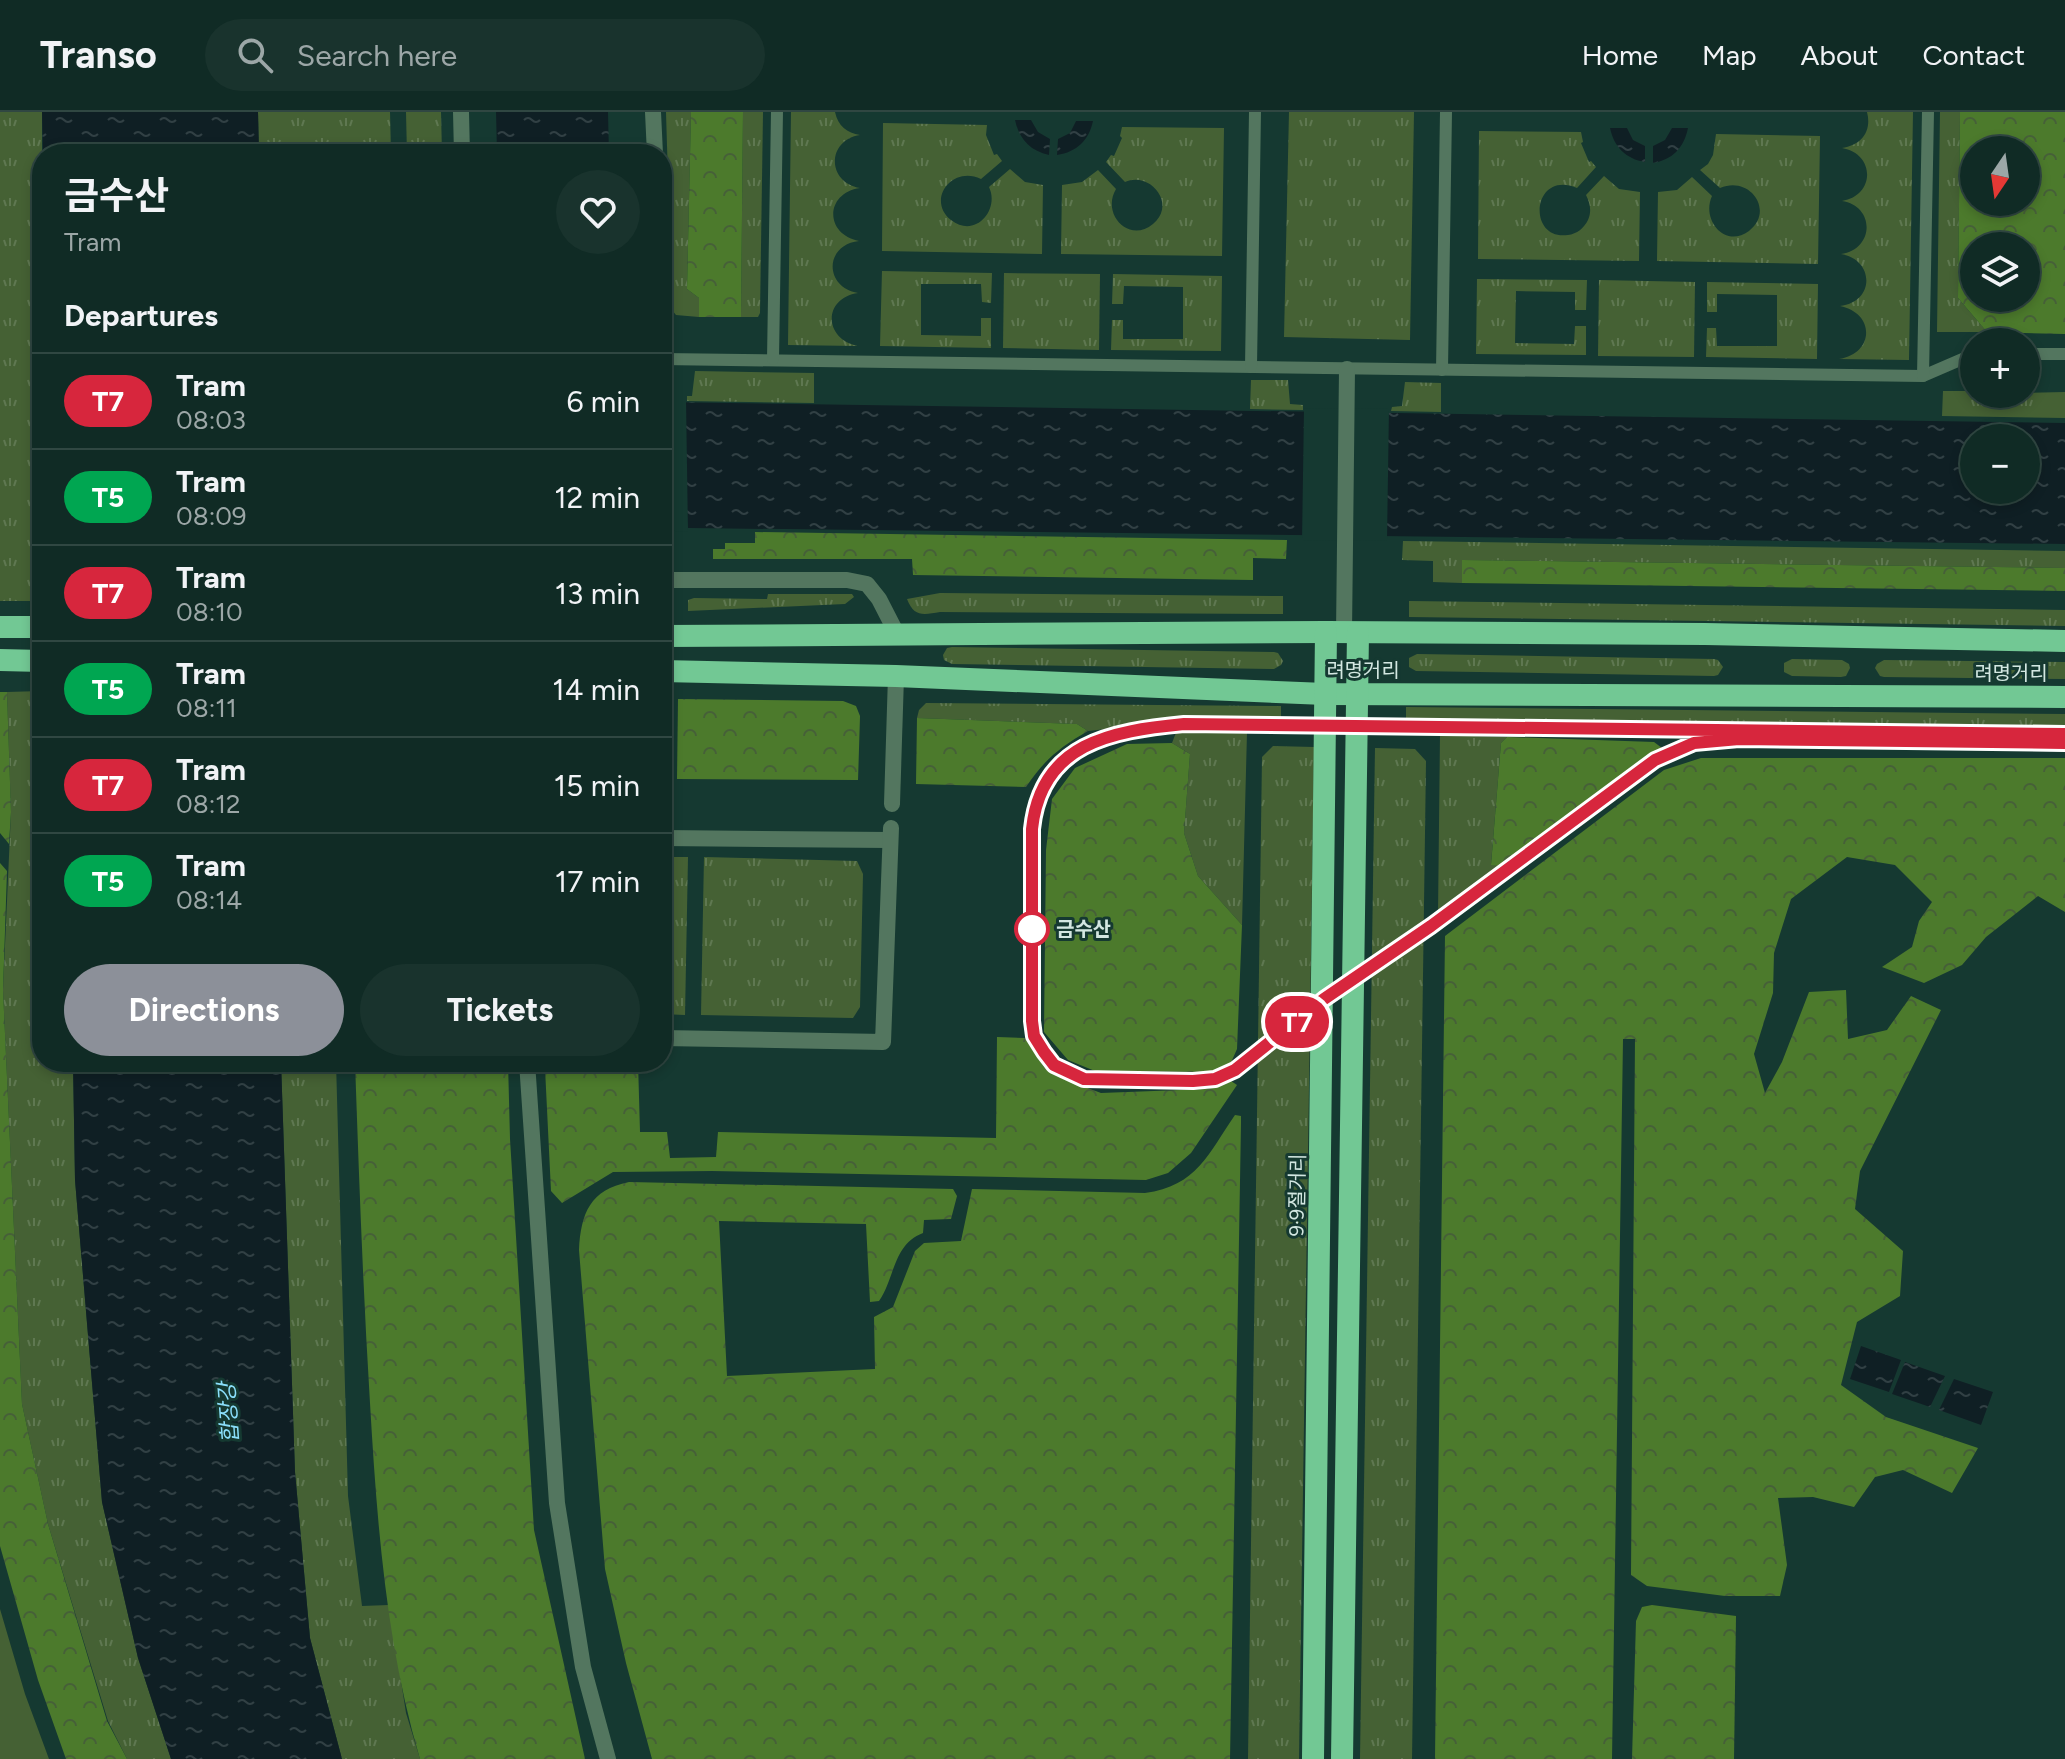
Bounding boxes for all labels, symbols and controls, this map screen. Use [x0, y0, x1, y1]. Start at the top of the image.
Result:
search box [205, 19, 765, 91]
text: Transo [40, 32, 157, 78]
icon: search [233, 33, 277, 77]
text: Search here [297, 37, 457, 74]
text: Home [1582, 38, 1658, 72]
text: Map [1702, 38, 1757, 72]
text: About [1801, 38, 1878, 72]
text: Contact [1922, 38, 2025, 72]
north arrow [1960, 136, 2040, 216]
map controls [1960, 136, 2040, 504]
button: heart [556, 170, 640, 254]
text: 금수산 [64, 173, 169, 219]
text: Tram [64, 226, 121, 258]
button: layers [1960, 232, 2040, 312]
text: Departures [64, 297, 218, 334]
button: + [1960, 328, 2040, 408]
text: Tram [176, 367, 246, 404]
text: 6 min [566, 383, 640, 420]
text: T7 [92, 384, 124, 418]
text: 08:03 [176, 404, 246, 436]
button: − [1960, 424, 2040, 504]
text: Tram [176, 463, 246, 500]
text: 12 min [554, 479, 640, 516]
text: T5 [92, 480, 124, 514]
text: 08:09 [176, 500, 247, 532]
text: Tram [176, 559, 246, 596]
text: 13 min [555, 575, 640, 612]
text: T7 [92, 576, 124, 610]
text: 08:10 [176, 596, 243, 628]
text: Tram [176, 655, 246, 692]
street label: 려명거리 [1326, 658, 1400, 682]
street label: 려명거리 [1974, 661, 2048, 685]
text: 14 min [552, 671, 640, 708]
text: T5 [92, 672, 124, 706]
text: 08:11 [176, 692, 237, 724]
text: Tram [176, 751, 246, 788]
text: 15 min [554, 767, 640, 804]
text: T7 [92, 768, 124, 802]
text: 08:12 [176, 788, 240, 820]
text: Tram [176, 847, 246, 884]
text: 17 min [555, 863, 640, 900]
text: T5 [92, 864, 124, 898]
text: 08:14 [176, 884, 242, 916]
marker: 금수산 [1015, 912, 1049, 946]
place label: 금수산 [1056, 917, 1111, 941]
button: Directions [64, 964, 344, 1056]
button: Tickets [360, 964, 640, 1056]
line badge: T7 [1261, 996, 1333, 1048]
text: T7 [1281, 1005, 1313, 1039]
street label: 9·9절거리 [1284, 1153, 1310, 1237]
water label: 합장강 [213, 1379, 244, 1444]

